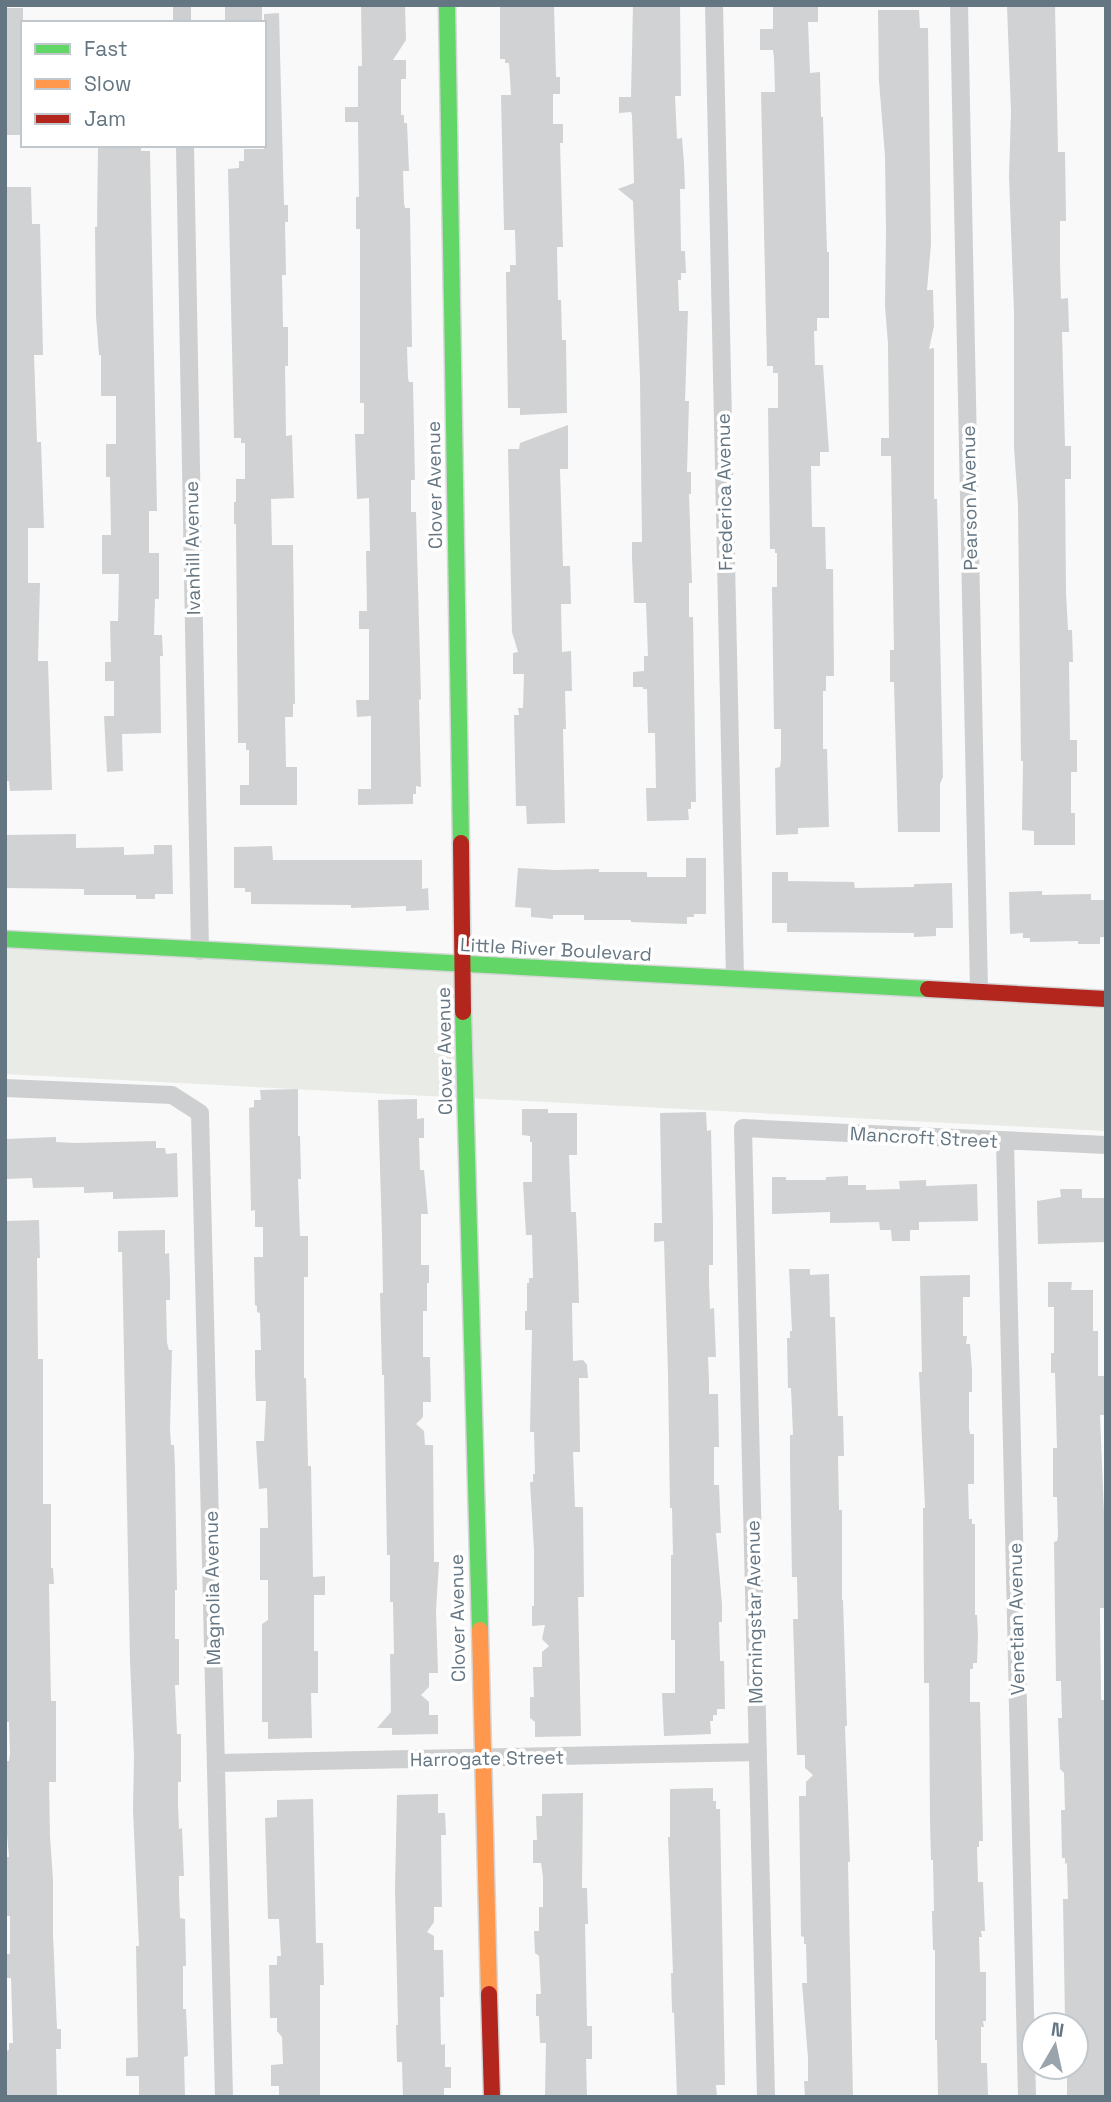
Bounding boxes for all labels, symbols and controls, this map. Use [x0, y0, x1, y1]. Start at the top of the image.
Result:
legend [21, 21, 266, 147]
text: Fast [84, 35, 128, 62]
text: Slow [84, 70, 132, 97]
text: Jam [84, 105, 126, 132]
street label: Frederica Avenue [711, 413, 738, 571]
street label: Clover Avenue [421, 421, 448, 549]
street label: Pearson Avenue [956, 425, 983, 571]
street label: Ivanhill Avenue [179, 481, 206, 615]
street label: Little River Boulevard [460, 932, 652, 967]
street label: Clover Avenue [431, 987, 458, 1115]
street label: Mancroft Street [849, 1121, 999, 1154]
street label: Magnolia Avenue [199, 1510, 226, 1666]
street label: Morningstar Avenue [740, 1520, 769, 1704]
street label: Venetian Avenue [1003, 1543, 1030, 1695]
street label: Clover Avenue [444, 1554, 471, 1682]
street label: Harrogate Street [410, 1745, 564, 1772]
north arrow [1020, 2011, 1090, 2081]
text: N [1049, 2016, 1066, 2043]

